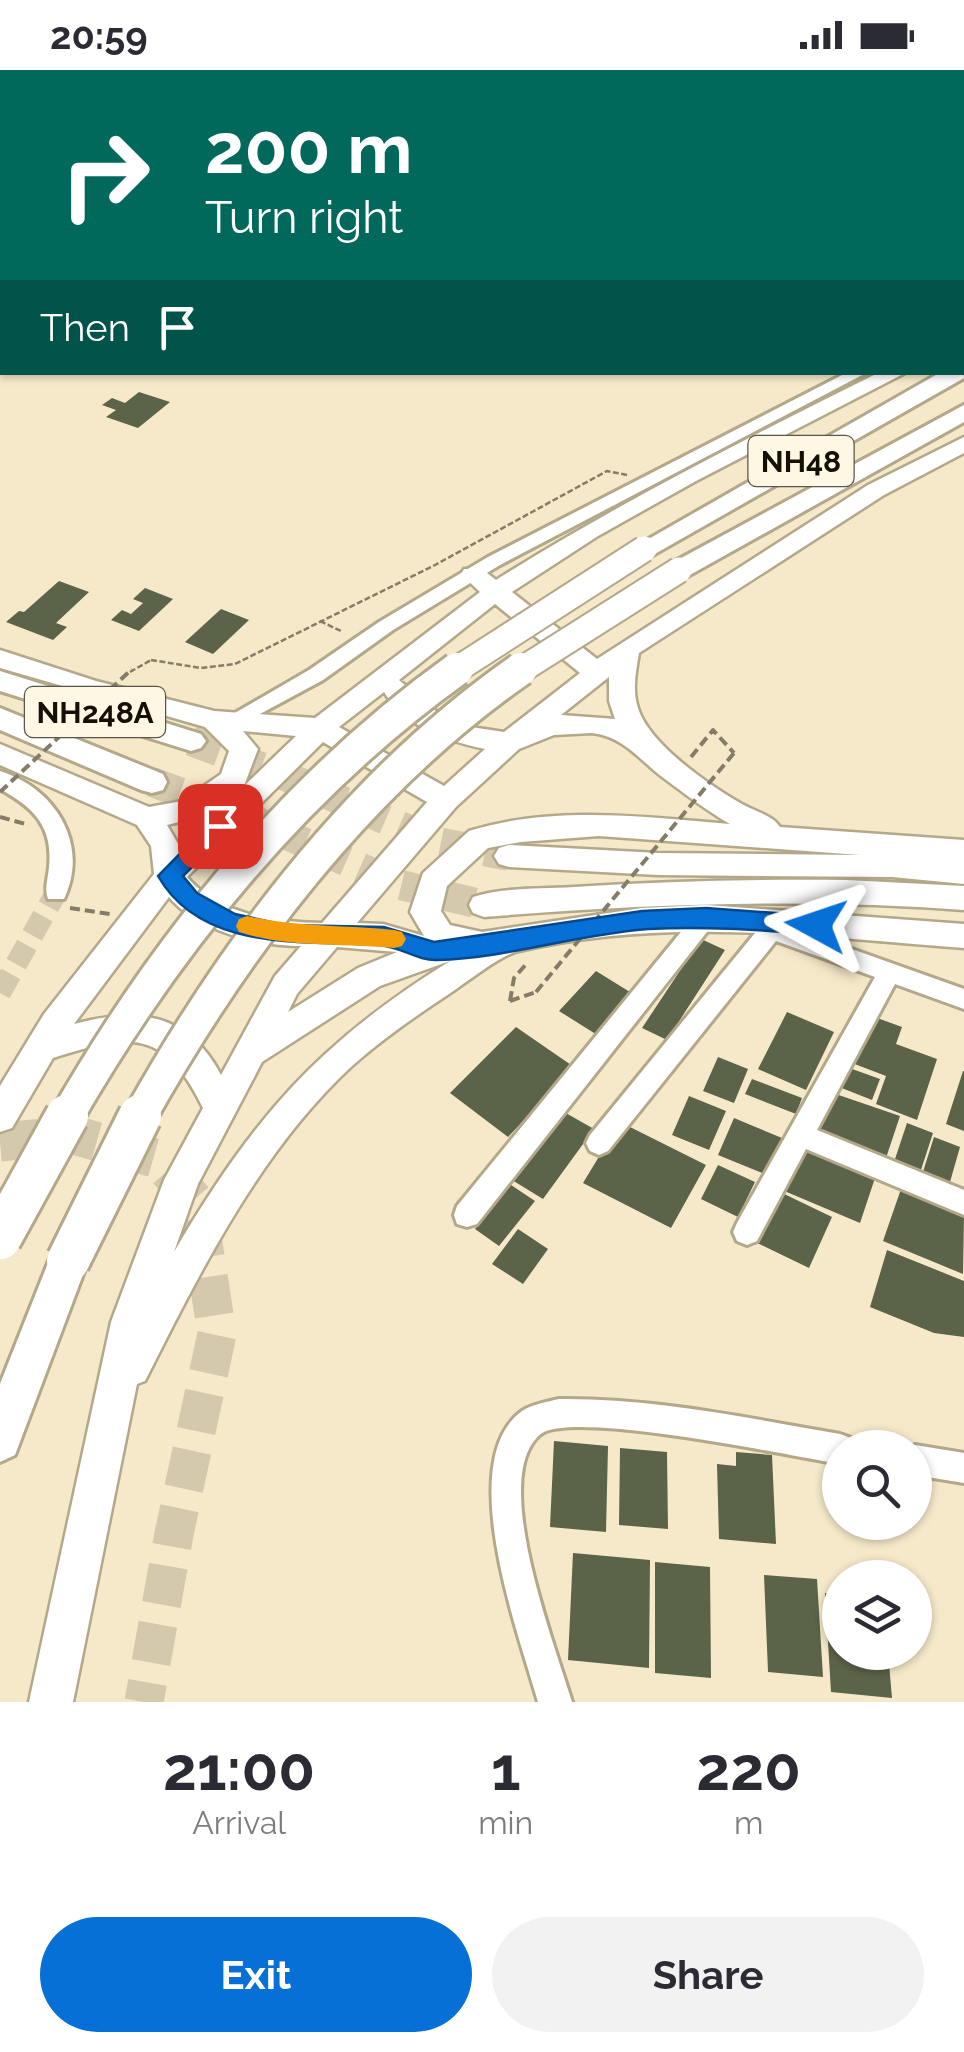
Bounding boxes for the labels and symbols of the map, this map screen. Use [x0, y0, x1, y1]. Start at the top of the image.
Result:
road number: NH48 [748, 436, 854, 486]
road number: NH248A [25, 687, 165, 737]
pin [178, 784, 263, 869]
position arrow [764, 873, 868, 977]

